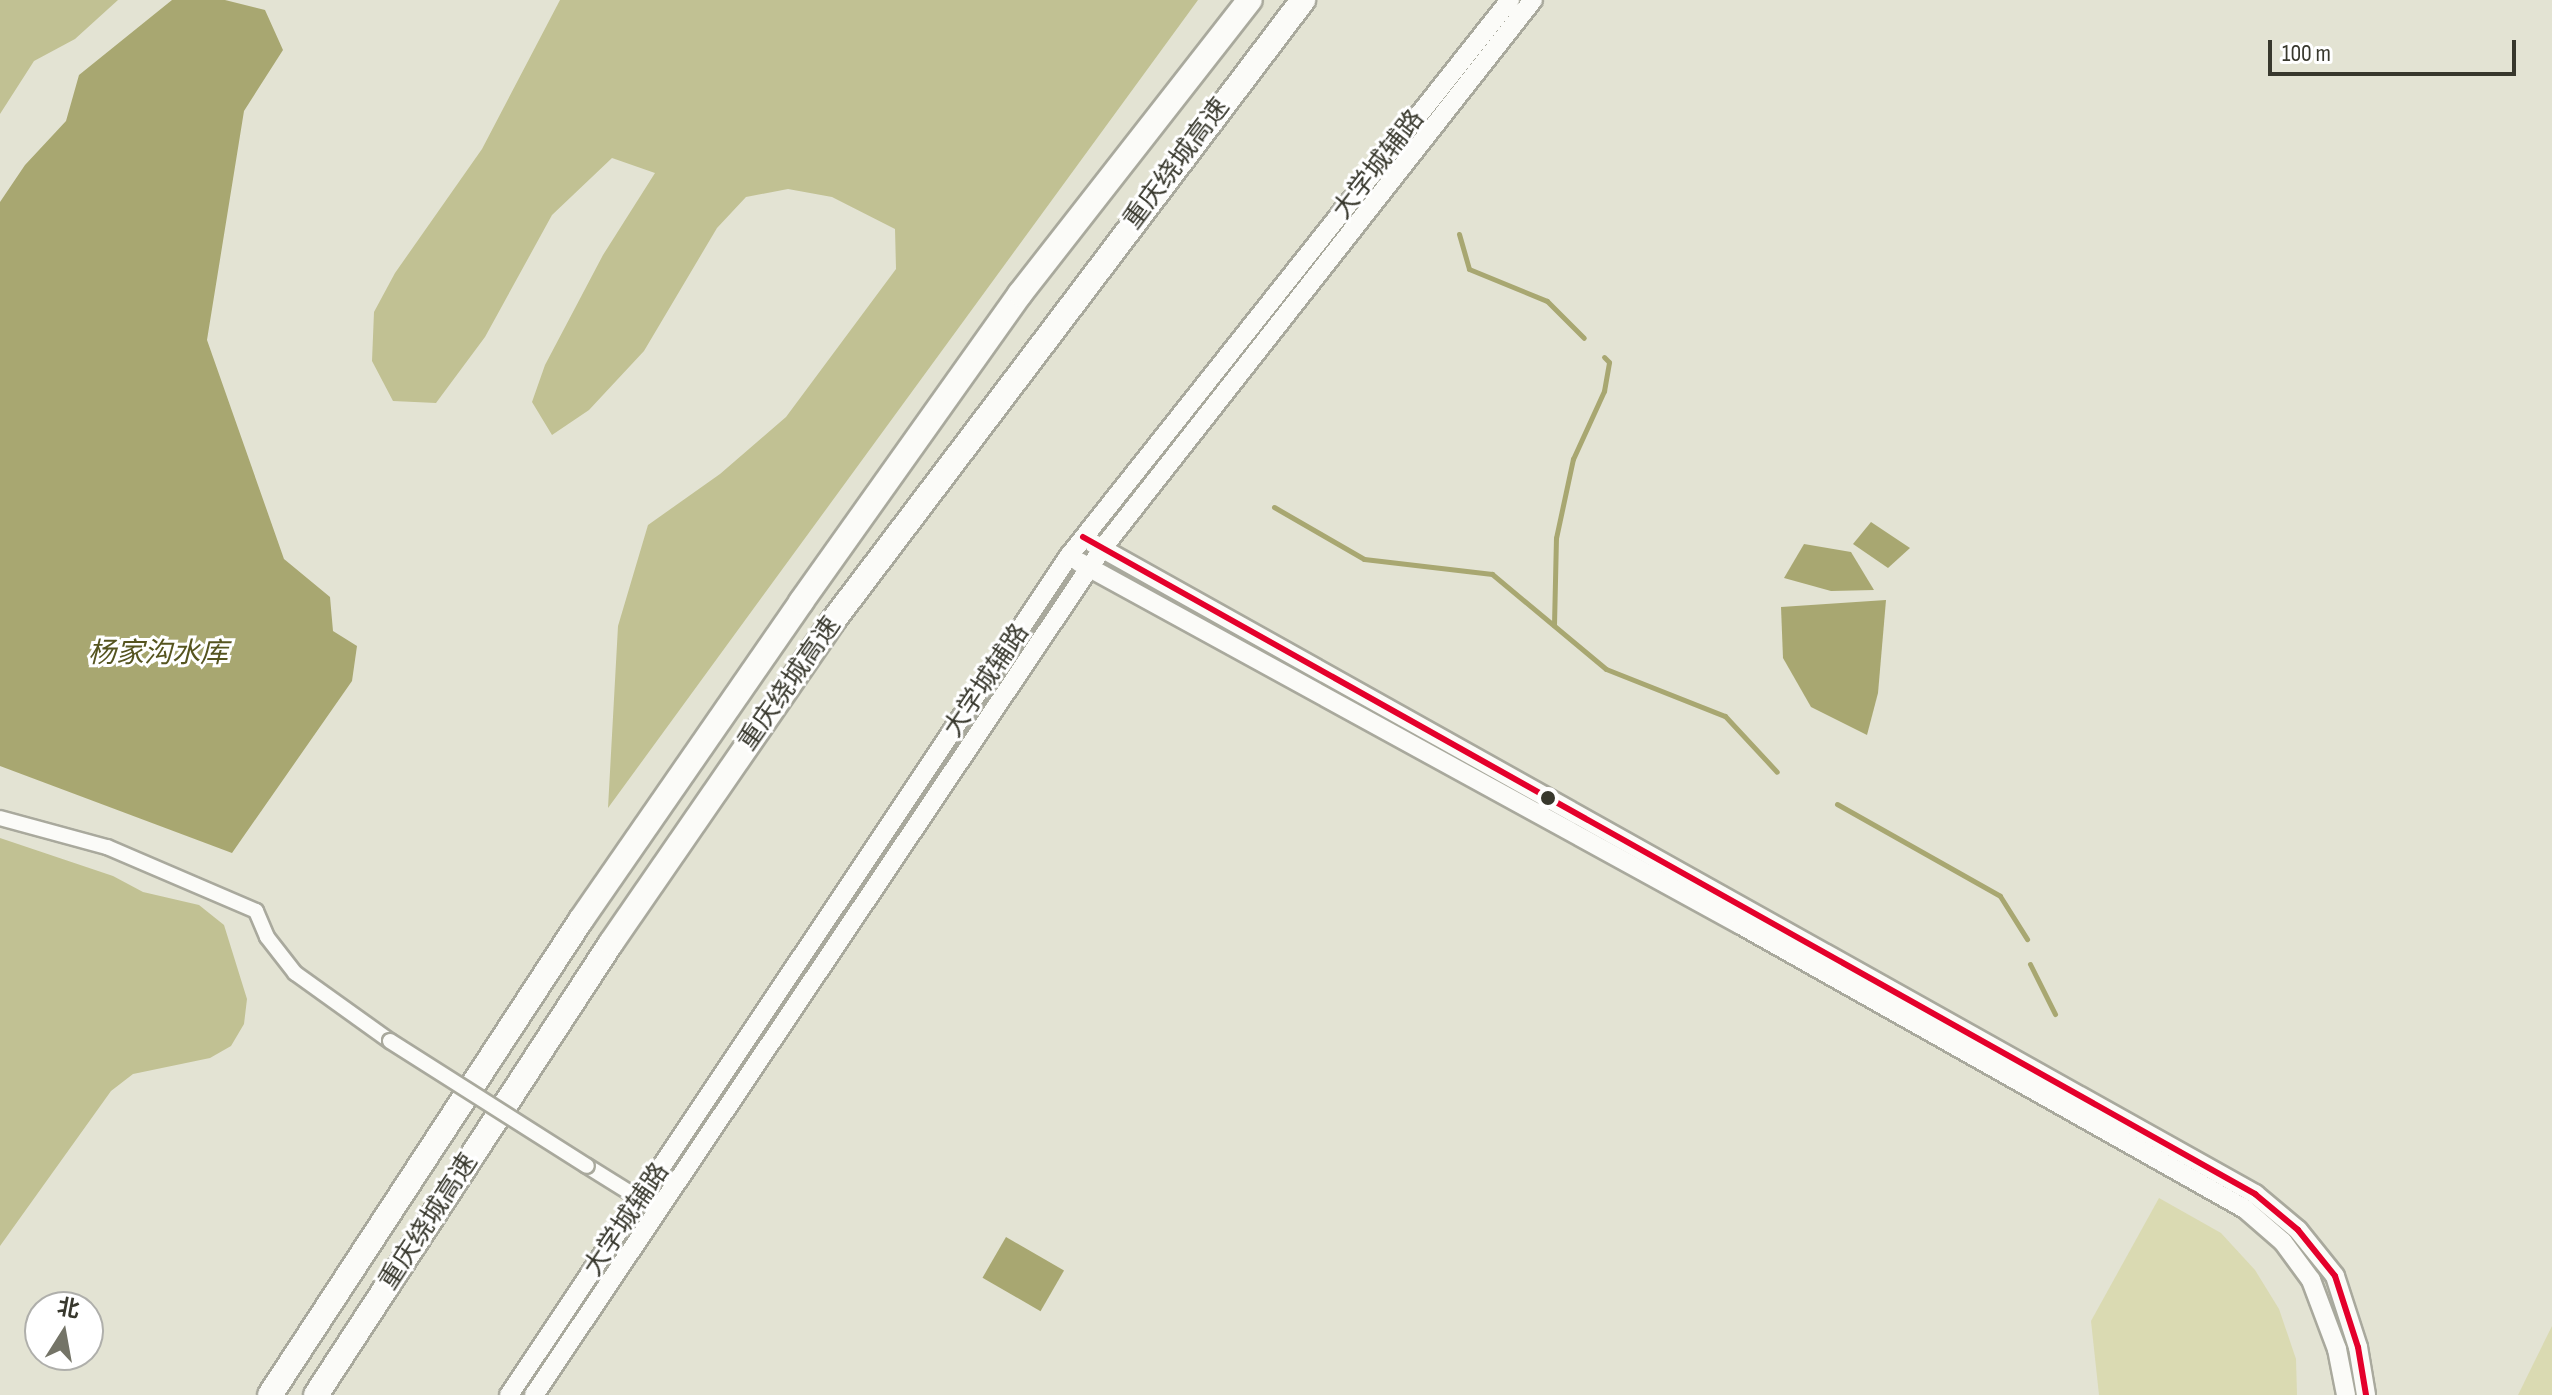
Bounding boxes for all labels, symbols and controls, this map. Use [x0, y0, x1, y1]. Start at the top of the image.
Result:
scale bar [2272, 24, 2520, 74]
text: 100 m [2282, 39, 2331, 68]
street label: 重庆绕城高速 [1118, 92, 1236, 236]
street label: 大学城辅路 [1327, 104, 1431, 226]
street label: 重庆绕城高速 [732, 611, 848, 757]
street label: 大学城辅路 [938, 618, 1036, 744]
water label: 杨家沟水库 [88, 637, 228, 671]
unlabelled marker [1540, 790, 1556, 806]
street label: 重庆绕城高速 [373, 1148, 485, 1296]
street label: 大学城辅路 [578, 1157, 676, 1283]
north arrow [24, 1291, 104, 1371]
text: 北 [55, 1294, 82, 1324]

